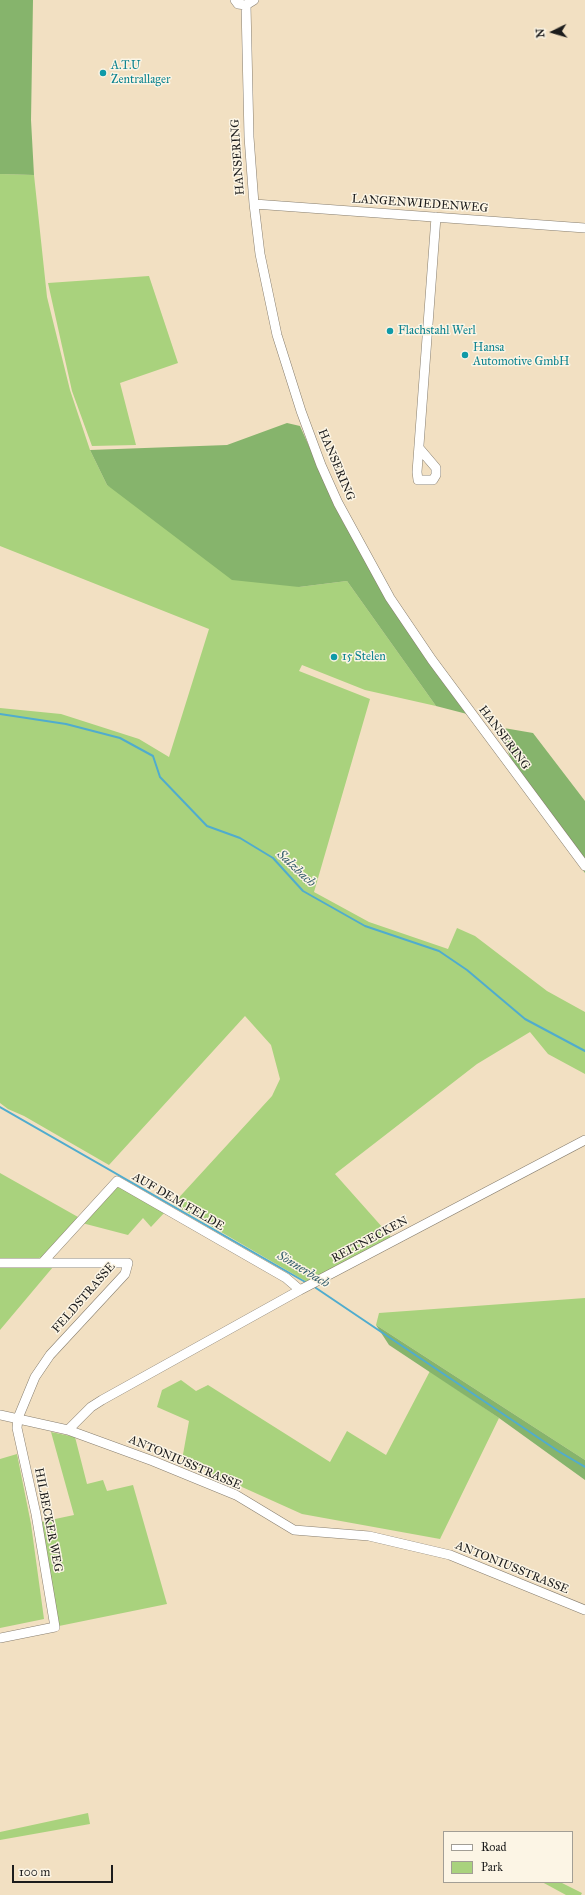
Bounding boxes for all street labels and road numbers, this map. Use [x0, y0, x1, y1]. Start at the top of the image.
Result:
street label: HANSERING [228, 118, 248, 196]
street label: LANGENWIEDENWEG [351, 192, 489, 216]
street label: HANSERING [314, 427, 358, 503]
street label: HANSERING [475, 703, 533, 773]
street label: AUF DEM FELDE [130, 1170, 226, 1234]
street label: REITNECKEN [329, 1214, 411, 1266]
street label: FELDSTRASSE [49, 1260, 119, 1336]
street label: ANTONIUSSTRASSE [126, 1433, 244, 1493]
street label: HILBECKER WEG [31, 1467, 65, 1573]
street label: ANTONIUSSTRASSE [453, 1539, 571, 1597]

